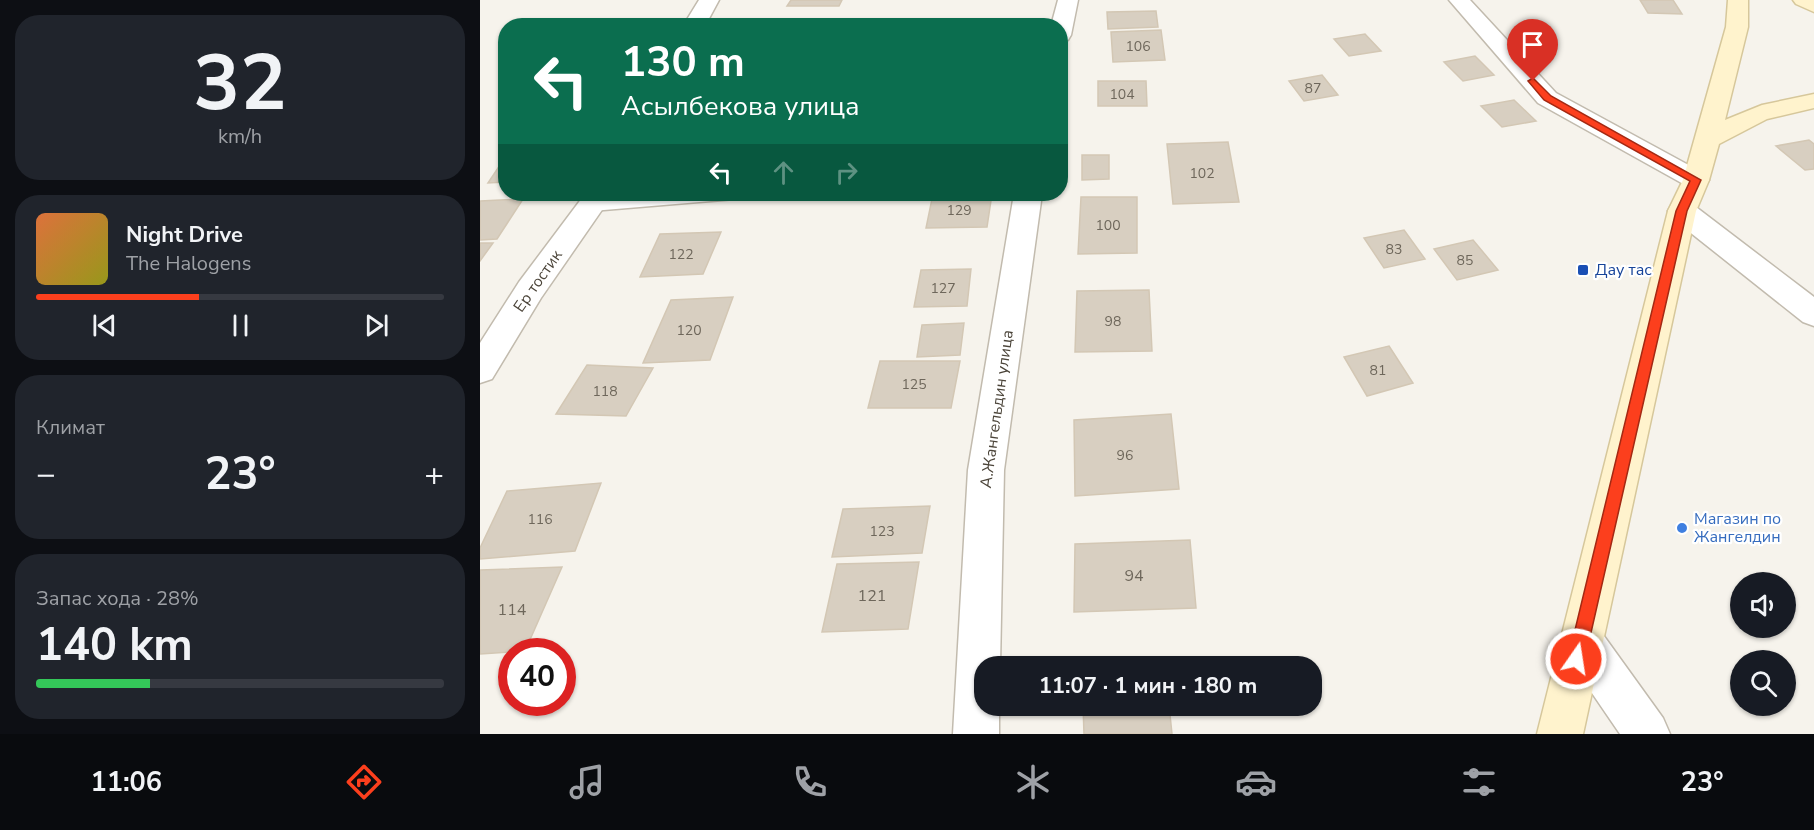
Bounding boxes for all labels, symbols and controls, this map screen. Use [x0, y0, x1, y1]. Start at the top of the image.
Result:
pin [1507, 19, 1558, 81]
icon: arrive [1516, 28, 1549, 61]
text: 32 [193, 30, 287, 137]
text: 130 m [621, 34, 745, 91]
house number: 106 [1125, 37, 1151, 56]
icon: left [522, 42, 600, 120]
house number: 87 [1305, 79, 1321, 98]
house number: 104 [1109, 85, 1135, 104]
text: Асылбекова улица [621, 88, 860, 125]
text: km/h [218, 123, 262, 150]
icon: left [704, 156, 737, 189]
icon: ahead [767, 156, 800, 189]
icon: right [830, 156, 863, 189]
house number: 102 [1189, 164, 1215, 183]
house number: 129 [946, 201, 972, 220]
house number: 100 [1095, 216, 1121, 235]
text: Night Drive [126, 220, 243, 250]
house number: 83 [1386, 240, 1402, 259]
street label: Ер тостик [508, 245, 568, 317]
house number: 122 [668, 245, 694, 264]
text: The Halogens [126, 250, 251, 277]
house number: 85 [1457, 251, 1473, 270]
place label: Дау тас [1595, 259, 1652, 281]
marker: Дау тас [1576, 263, 1590, 277]
house number: 127 [930, 279, 956, 298]
icon: previous [88, 309, 121, 342]
icon: pause [224, 309, 257, 342]
icon: next [360, 309, 393, 342]
house number: 98 [1105, 312, 1121, 331]
house number: 120 [676, 321, 702, 340]
street label: А.Жангельдин улица [975, 328, 1019, 490]
house number: 81 [1370, 361, 1386, 380]
house number: 125 [901, 375, 927, 394]
house number: 118 [592, 382, 618, 401]
text: Климат [36, 414, 105, 441]
text: 23° [204, 444, 276, 505]
house number: 96 [1117, 446, 1133, 465]
text: − [36, 452, 56, 497]
text: + [424, 452, 444, 497]
place label: Магазин по Жангелдин [1694, 508, 1781, 548]
house number: 116 [527, 510, 553, 529]
marker: Магазин по Жангелдин [1675, 521, 1689, 535]
house number: 123 [869, 522, 895, 541]
house number: 94 [1124, 565, 1144, 587]
map controls [1730, 572, 1796, 716]
button: sound [1730, 572, 1796, 638]
text: Запас хода · 28% [36, 585, 199, 612]
house number: 121 [858, 585, 886, 607]
house number: 114 [498, 599, 527, 621]
text: 140 km [36, 615, 193, 676]
position arrow [1544, 627, 1608, 691]
speed limit sign: 40 [498, 638, 576, 716]
button: search [1730, 650, 1796, 716]
text: 11:07 · 1 мин · 180 m [1039, 671, 1257, 701]
icon: directions [343, 761, 385, 803]
icon: music [566, 761, 608, 803]
icon: phone [789, 761, 831, 803]
icon: climate [1012, 761, 1054, 803]
icon: car [1235, 761, 1277, 803]
icon: filters [1458, 761, 1500, 803]
text: 11:06 [90, 764, 162, 801]
text: 23° [1681, 764, 1723, 801]

